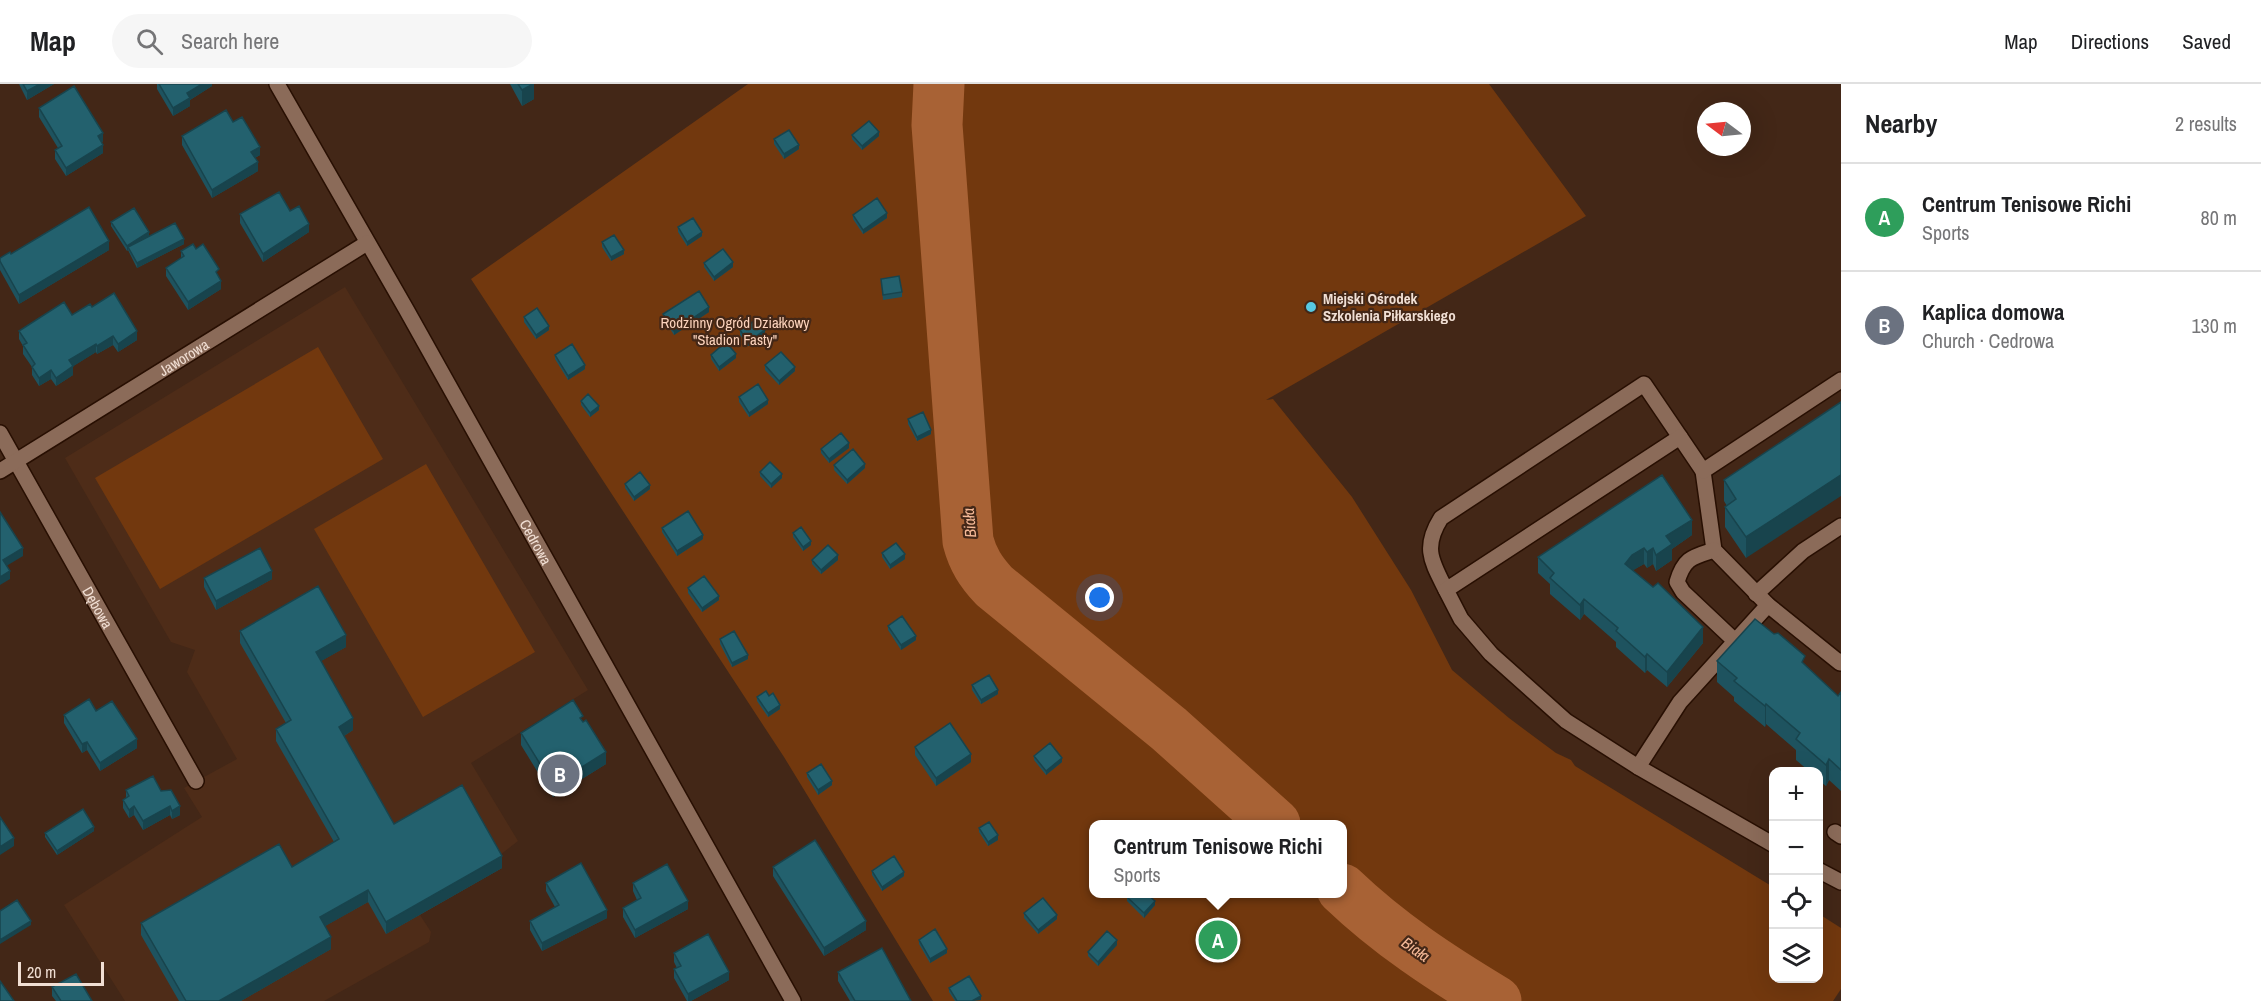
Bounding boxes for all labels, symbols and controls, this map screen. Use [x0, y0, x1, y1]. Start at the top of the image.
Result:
search box [112, 14, 532, 68]
text: Map [30, 22, 76, 60]
icon: search [133, 25, 166, 58]
text: Search here [181, 26, 279, 56]
text: Map [2004, 27, 2038, 56]
text: Directions [2071, 27, 2149, 56]
text: Saved [2182, 27, 2231, 56]
north arrow [1697, 102, 1751, 156]
text: Nearby [1865, 106, 1937, 141]
text: 2 results [2175, 110, 2237, 137]
text: Centrum Tenisowe Richi [1922, 189, 2131, 219]
text: A [1879, 204, 1890, 231]
text: 80 m [2201, 204, 2237, 231]
text: Sports [1922, 219, 1969, 246]
place label: Miejski Ośrodek Szkolenia Piłkarskiego [1323, 288, 1456, 326]
text: Kaplica domowa [1922, 297, 2064, 327]
marker: Miejski Ośrodek Szkolenia Piłkarskiego [1304, 300, 1318, 314]
park label: Rodzinny Ogród Działkowy "Stadion Fasty" [660, 312, 810, 350]
text: B [1879, 312, 1890, 339]
text: 130 m [2191, 312, 2237, 339]
text: Church · Cedrowa [1922, 327, 2054, 354]
street label: Jaworowa [154, 333, 213, 381]
water label: Biała [957, 507, 981, 539]
street label: Cedrowa [515, 515, 557, 568]
street label: Dębowa [78, 582, 118, 632]
your location [1085, 583, 1114, 612]
pin: B [540, 752, 580, 796]
map controls [1769, 767, 1823, 983]
button: + [1769, 767, 1823, 821]
popup [1089, 820, 1347, 898]
button: − [1769, 821, 1823, 875]
text: Centrum Tenisowe Richi [1113, 831, 1323, 861]
text: Sports [1113, 861, 1161, 888]
button: locate [1769, 875, 1823, 929]
pin: A [1198, 918, 1238, 962]
button: layers [1769, 929, 1823, 983]
water label: Biała [1397, 931, 1435, 967]
scale bar [18, 959, 104, 986]
text: 20 m [27, 961, 56, 983]

